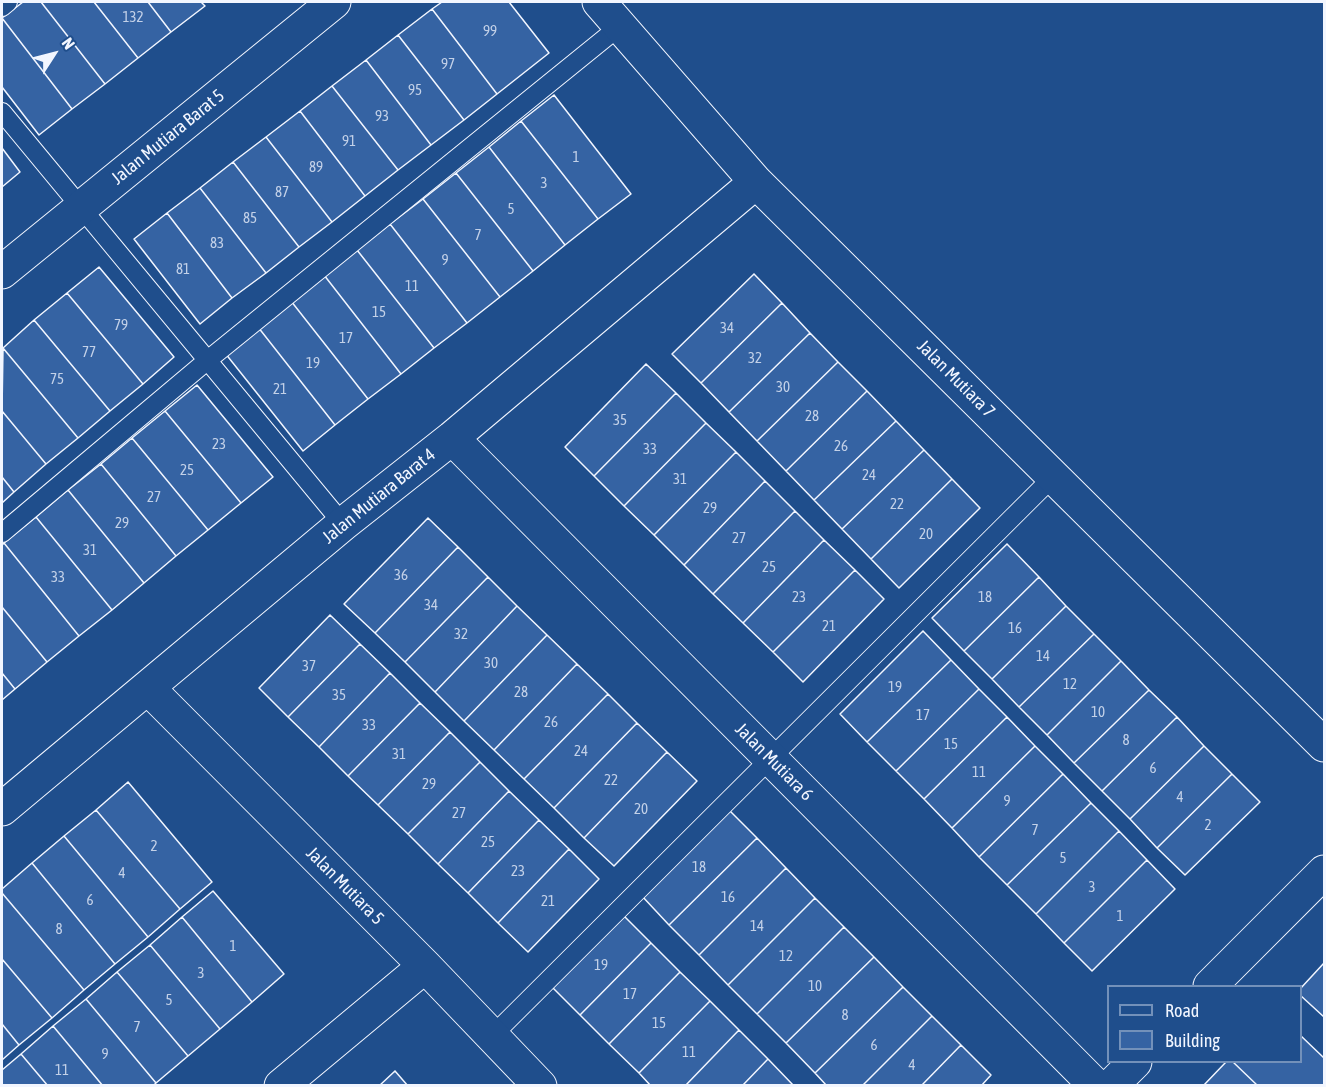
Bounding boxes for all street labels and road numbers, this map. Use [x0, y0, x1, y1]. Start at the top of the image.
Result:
street label: Jalan Mutiara Barat 5 [107, 85, 229, 189]
street label: Jalan Mutiara 7 [913, 336, 999, 422]
street label: Jalan Mutiara Barat 4 [318, 444, 440, 548]
street label: Jalan Mutiara 6 [731, 719, 817, 805]
street label: Jalan Mutiara 5 [302, 843, 388, 929]

